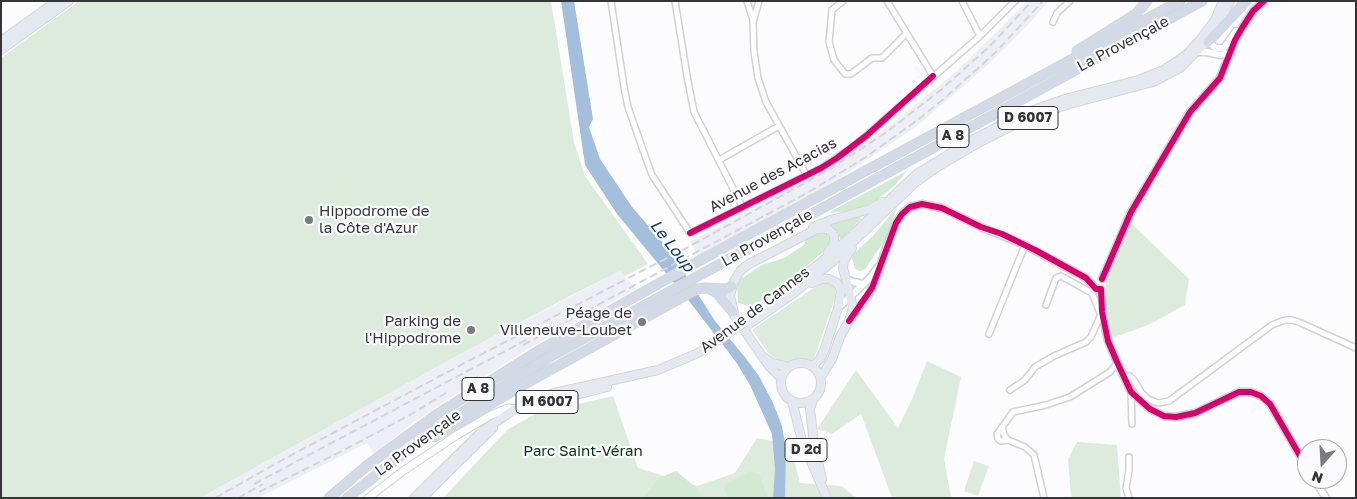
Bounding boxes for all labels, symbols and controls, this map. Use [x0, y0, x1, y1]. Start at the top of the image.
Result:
street label: La Provençale [1074, 12, 1172, 76]
road number: D 6007 [998, 106, 1058, 130]
road number: A 8 [937, 124, 969, 148]
street label: Avenue des Acacias [706, 134, 840, 216]
place label: Hippodrome de la Côte d'Azur [319, 202, 429, 237]
street label: La Provençale [718, 206, 816, 270]
marker: Hippodrome de la Côte d'Azur [303, 214, 315, 226]
water label: Le Loup [646, 216, 698, 276]
street label: Avenue de Cannes [697, 263, 813, 357]
place label: Péage de Villeneuve-Loubet [500, 304, 632, 339]
place label: Parking de l'Hippodrome [365, 312, 461, 347]
marker: Péage de Villeneuve-Loubet [636, 316, 648, 328]
marker: Parking de l'Hippodrome [465, 324, 477, 336]
road number: A 8 [462, 378, 494, 400]
road number: M 6007 [516, 391, 578, 414]
street label: La Provençale [372, 406, 464, 480]
road number: D 2d [785, 438, 827, 462]
north arrow [1297, 439, 1347, 489]
park label: Parc Saint-Véran [523, 442, 643, 460]
text: N [1309, 468, 1325, 487]

